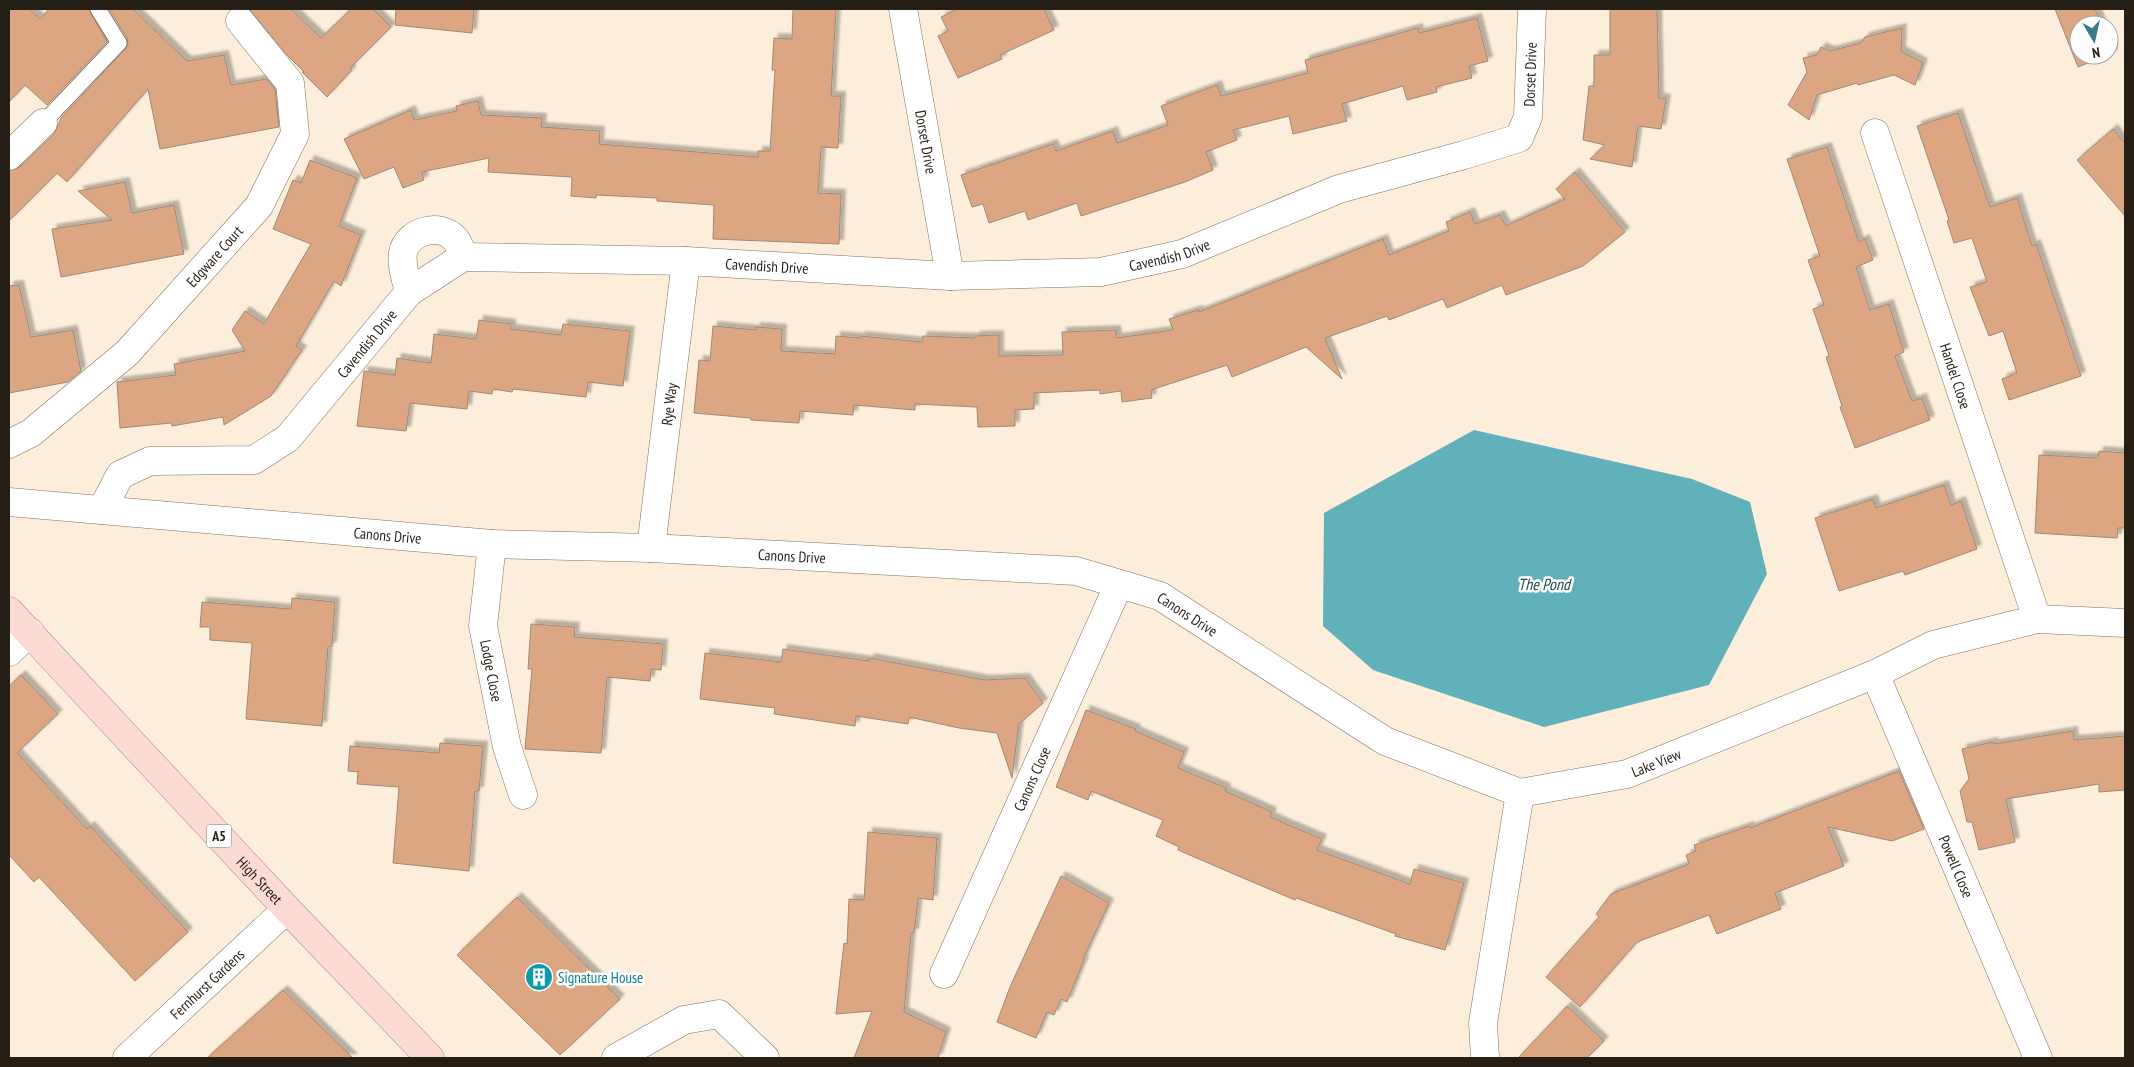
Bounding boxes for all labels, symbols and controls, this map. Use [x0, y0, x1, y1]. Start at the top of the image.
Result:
north arrow [2069, 15, 2119, 65]
street label: Dorset Drive [1519, 42, 1540, 107]
text: N [2091, 43, 2101, 62]
street label: Dorset Drive [911, 109, 941, 175]
street label: Edgware Court [182, 221, 247, 291]
street label: Cavendish Drive [1127, 234, 1213, 275]
street label: Cavendish Drive [725, 254, 809, 277]
street label: Cavendish Drive [333, 305, 400, 381]
street label: Handel Close [1936, 341, 1976, 411]
street label: Rye Way [657, 381, 681, 426]
street label: Canons Drive [353, 523, 422, 547]
street label: Canons Drive [757, 544, 826, 567]
water label: The Pond [1518, 574, 1572, 594]
street label: Canons Drive [1154, 587, 1221, 640]
street label: Lodge Close [476, 638, 507, 703]
street label: Canons Close [1009, 743, 1054, 814]
street label: Lake View [1628, 744, 1684, 781]
road number: A5 [206, 824, 232, 848]
street label: Powell Close [1935, 832, 1978, 900]
street label: High Street [233, 852, 287, 908]
street label: Fernhurst Gardens [166, 944, 248, 1023]
building icon: Signature House [524, 962, 554, 992]
place label: Signature House [558, 968, 643, 987]

